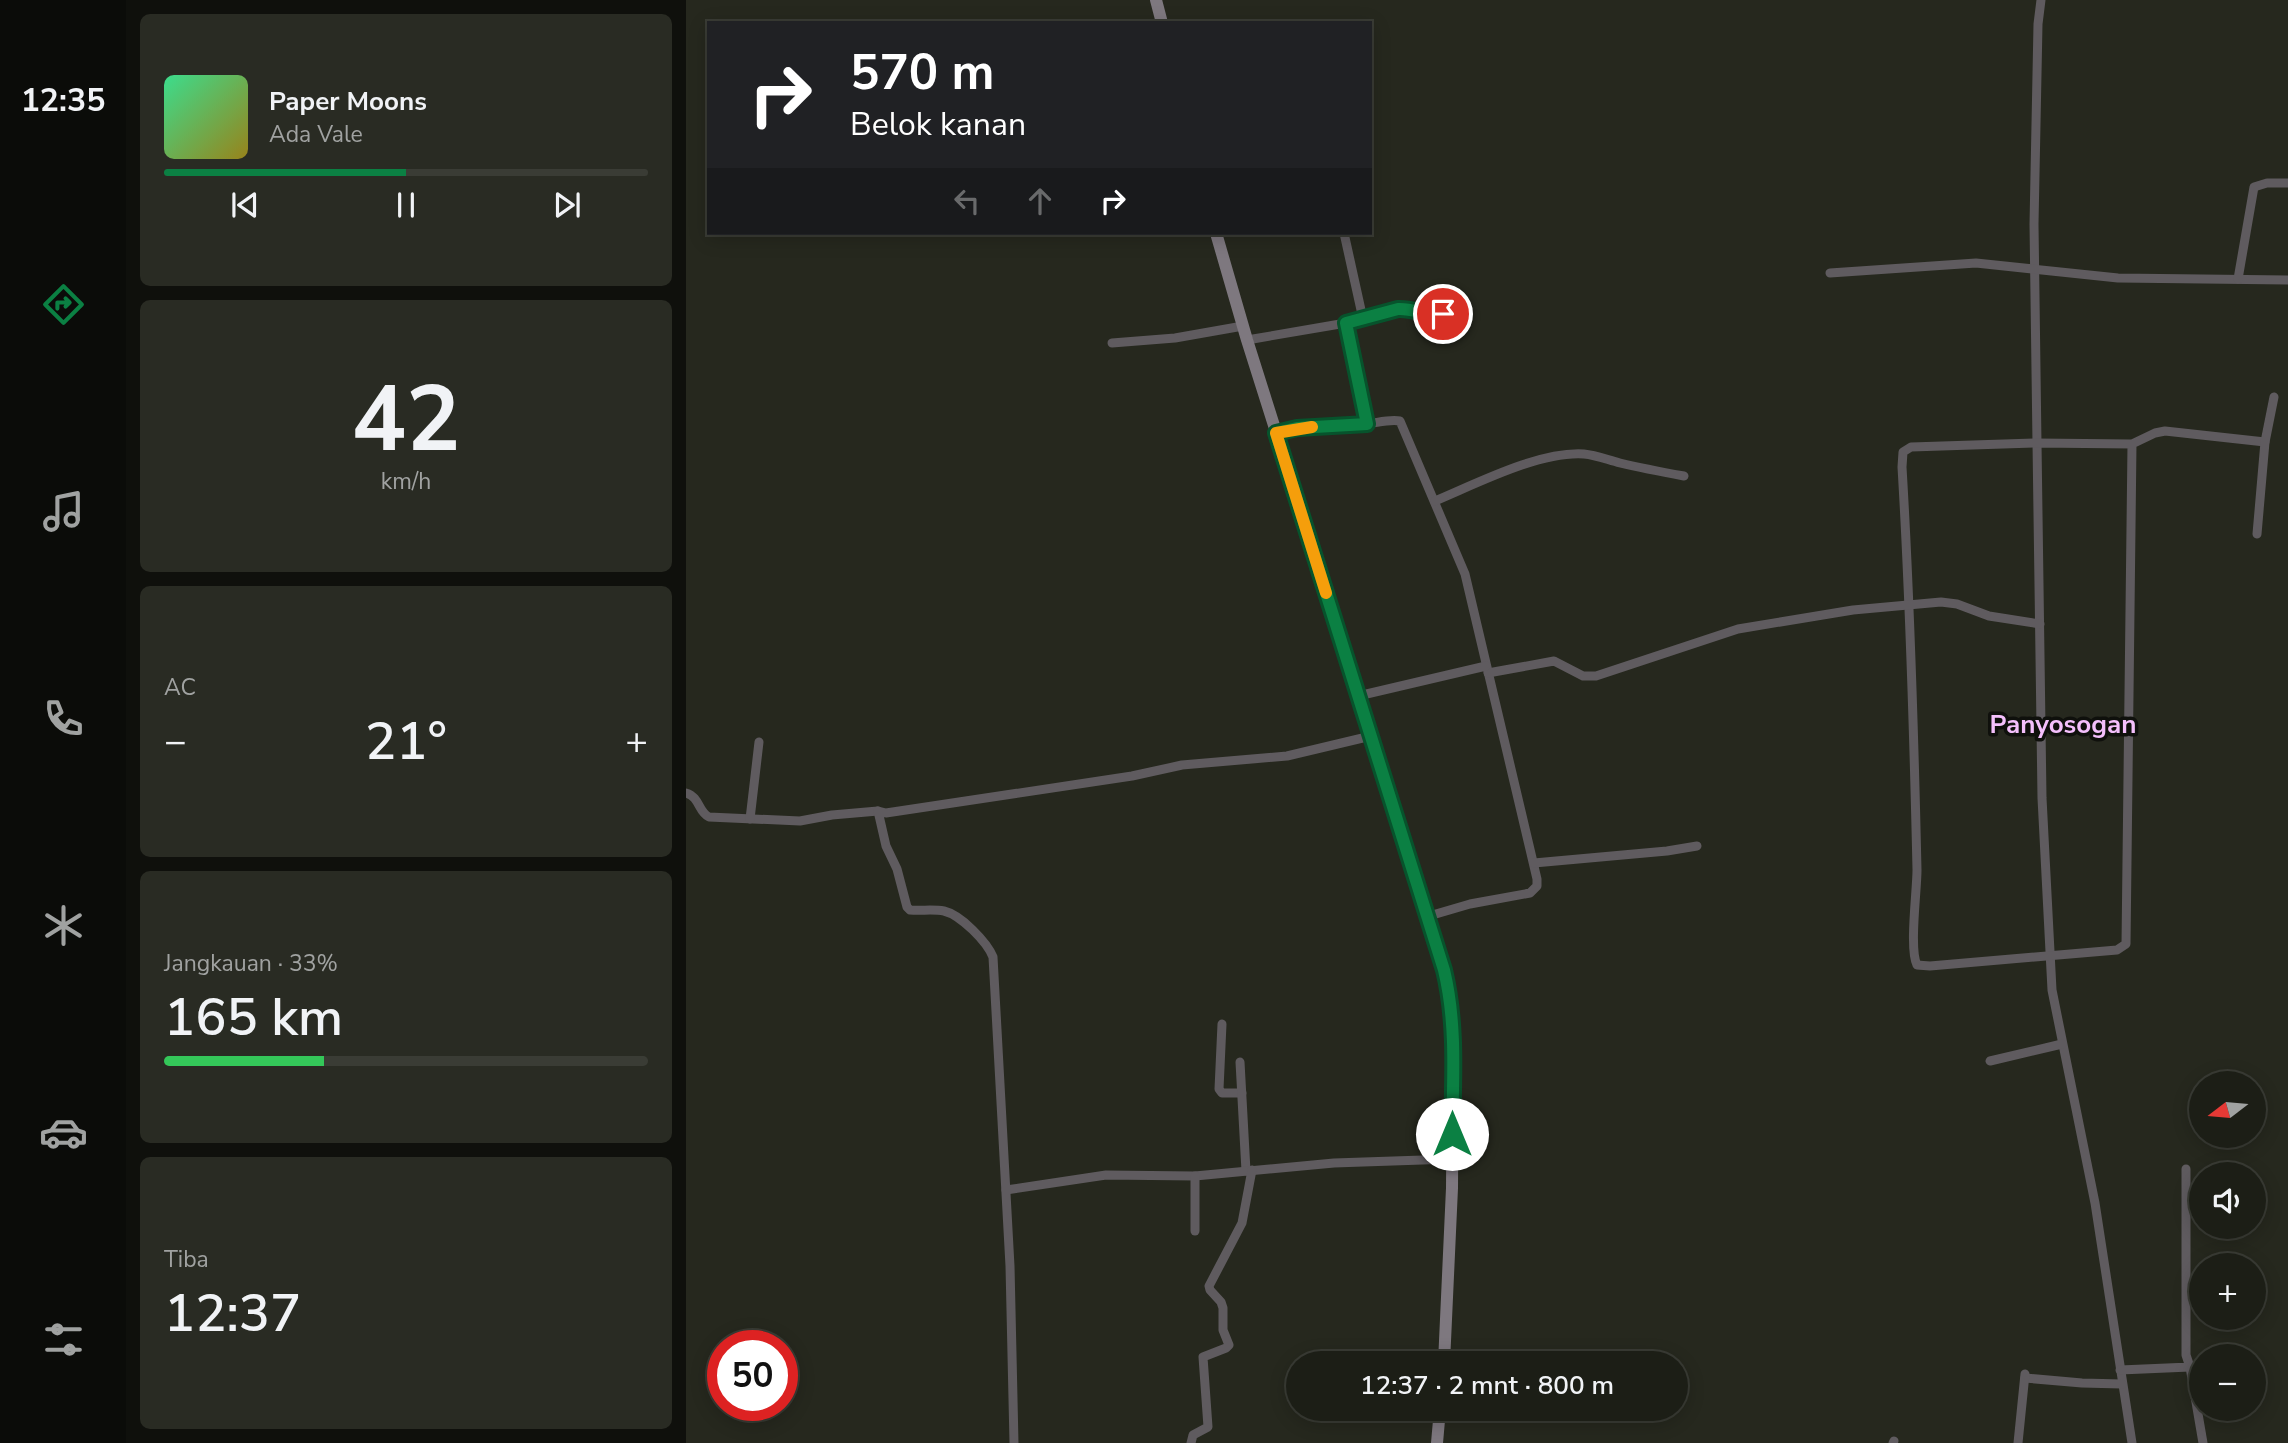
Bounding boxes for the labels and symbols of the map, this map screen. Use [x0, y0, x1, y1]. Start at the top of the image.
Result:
pin [1413, 284, 1473, 344]
district label: Panyosogan [1990, 707, 2136, 742]
north arrow [2189, 1071, 2266, 1148]
position arrow [1415, 1097, 1489, 1171]
speed limit sign: 50 [707, 1330, 798, 1421]

